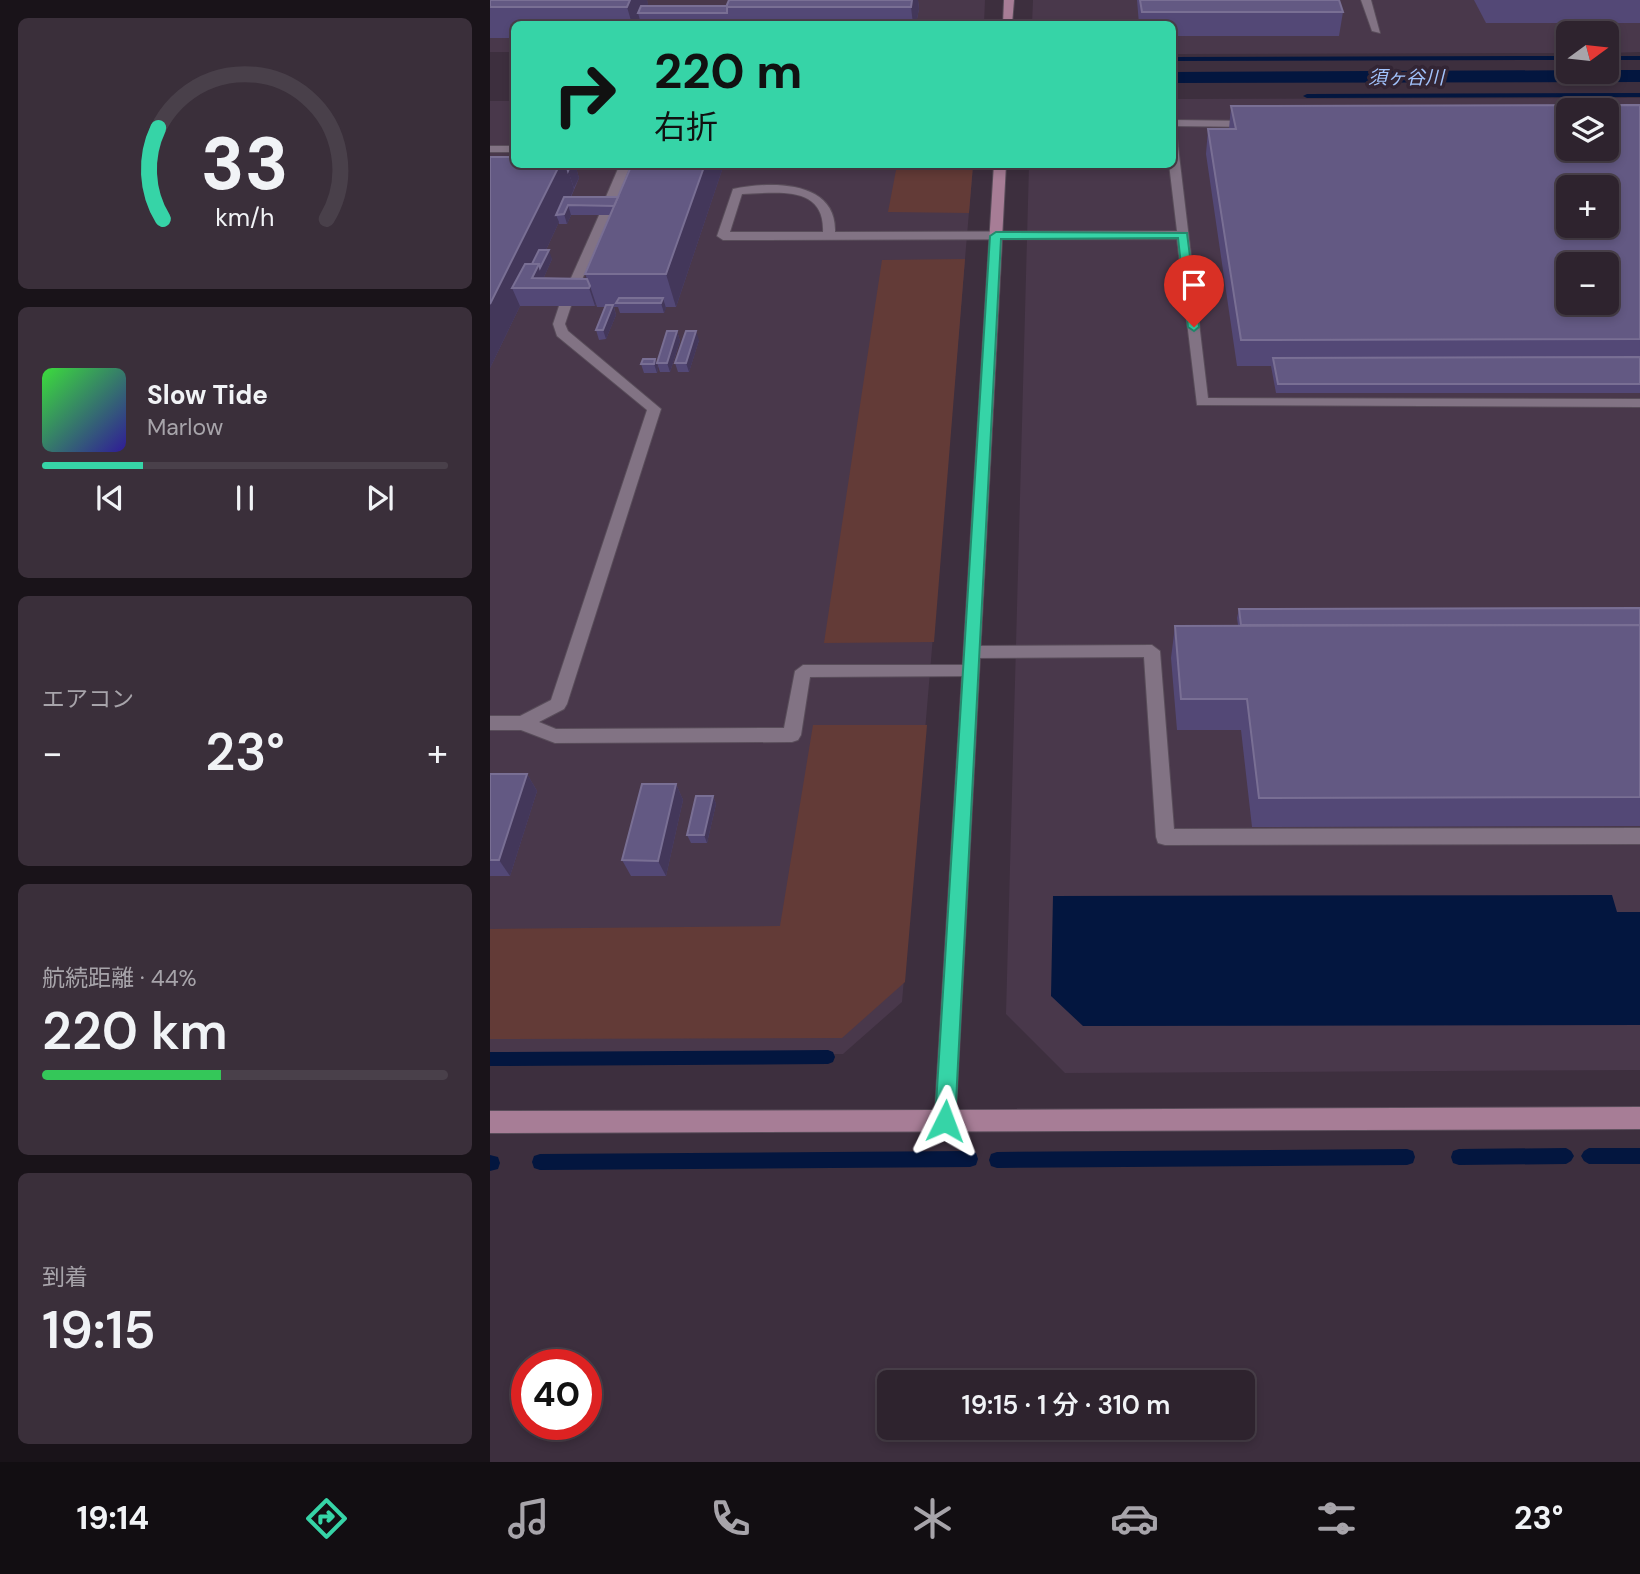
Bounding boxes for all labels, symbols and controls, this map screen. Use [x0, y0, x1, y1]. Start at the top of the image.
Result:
north arrow [1556, 21, 1619, 84]
map controls [1556, 21, 1619, 315]
text: 220 m [654, 39, 802, 103]
icon: right [539, 49, 630, 140]
water label: 須ヶ谷川 [1368, 65, 1446, 90]
button: layers [1556, 98, 1619, 161]
text: 右折 [654, 106, 718, 148]
text: 33 [201, 118, 289, 213]
button: + [1556, 175, 1619, 238]
text: km/h [215, 201, 275, 234]
button: − [1556, 252, 1619, 315]
pin [1164, 255, 1224, 327]
icon: arrive [1175, 266, 1213, 304]
text: Slow Tide [147, 378, 268, 412]
text: Marlow [147, 412, 223, 442]
icon: previous [91, 479, 129, 517]
icon: pause [226, 479, 264, 517]
icon: next [361, 479, 399, 517]
text: エアコン [42, 684, 134, 714]
text: 23° [205, 718, 285, 786]
text: − [42, 728, 63, 778]
text: + [427, 728, 448, 778]
text: 航続距離 · 44% [42, 963, 197, 993]
text: 220 km [42, 997, 228, 1065]
position arrow [908, 1084, 982, 1158]
text: 到着 [42, 1262, 88, 1292]
text: 19:15 [42, 1296, 156, 1364]
speed limit sign: 40 [511, 1349, 602, 1440]
text: 19:15 · 1 分 · 310 m [962, 1388, 1170, 1422]
icon: directions [302, 1494, 351, 1543]
icon: music [504, 1494, 553, 1543]
icon: phone [706, 1494, 755, 1543]
icon: climate [908, 1494, 957, 1543]
icon: car [1110, 1494, 1159, 1543]
icon: filters [1312, 1494, 1361, 1543]
text: 19:14 [77, 1497, 149, 1539]
text: 23° [1514, 1497, 1563, 1539]

